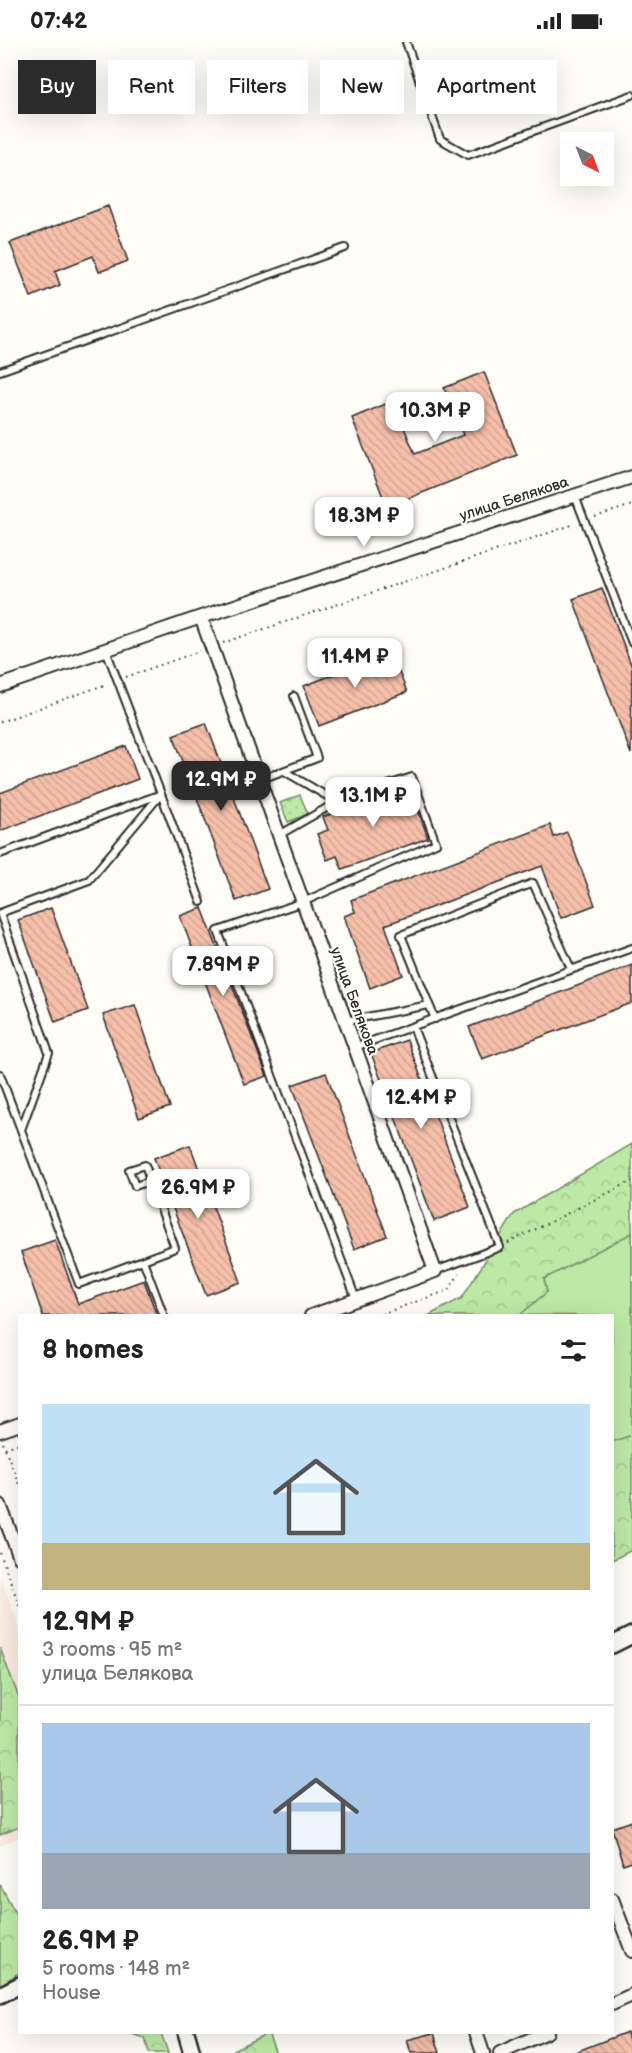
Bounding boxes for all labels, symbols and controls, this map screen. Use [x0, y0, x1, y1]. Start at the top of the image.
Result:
text: 07:42 [30, 8, 87, 35]
chip: Buy [18, 60, 96, 114]
chip: Rent [108, 60, 195, 114]
chip: Filters [207, 60, 308, 114]
chip: New [320, 60, 404, 114]
chip: Apartment [416, 60, 557, 114]
north arrow [560, 132, 614, 186]
map controls [560, 132, 614, 186]
pin: 10.3M ₽ [380, 392, 490, 443]
text: 10.3M ₽ [399, 399, 471, 423]
street label: улица Белякова [457, 472, 571, 526]
pin: 18.3M ₽ [309, 497, 419, 548]
text: 18.3M ₽ [329, 504, 399, 528]
pin: 11.4M ₽ [300, 638, 410, 689]
text: 11.4M ₽ [321, 645, 389, 669]
pin: 12.9M ₽ [166, 761, 276, 812]
text: 12.9M ₽ [186, 768, 256, 792]
pin: 13.1M ₽ [318, 777, 428, 828]
text: 13.1M ₽ [339, 784, 407, 808]
street label: улица Белякова [326, 944, 382, 1058]
pin: 7.89M ₽ [168, 946, 278, 997]
text: 7.89M ₽ [186, 953, 260, 977]
pin: 12.4M ₽ [366, 1079, 476, 1130]
text: 12.4M ₽ [386, 1086, 456, 1110]
pin: 26.9M ₽ [143, 1169, 253, 1220]
text: 26.9M ₽ [161, 1176, 235, 1200]
icon: filters [557, 1334, 590, 1367]
text: 8 homes [42, 1335, 144, 1366]
icon: home [262, 1443, 370, 1551]
text: 12.9M ₽ [42, 1607, 134, 1638]
text: 3 rooms · 95 m² [42, 1638, 182, 1662]
text: улица Белякова [42, 1662, 193, 1686]
icon: home [262, 1762, 370, 1870]
text: 26.9M ₽ [42, 1926, 139, 1957]
text: 5 rooms · 148 m² [42, 1957, 190, 1981]
text: House [42, 1981, 101, 2005]

